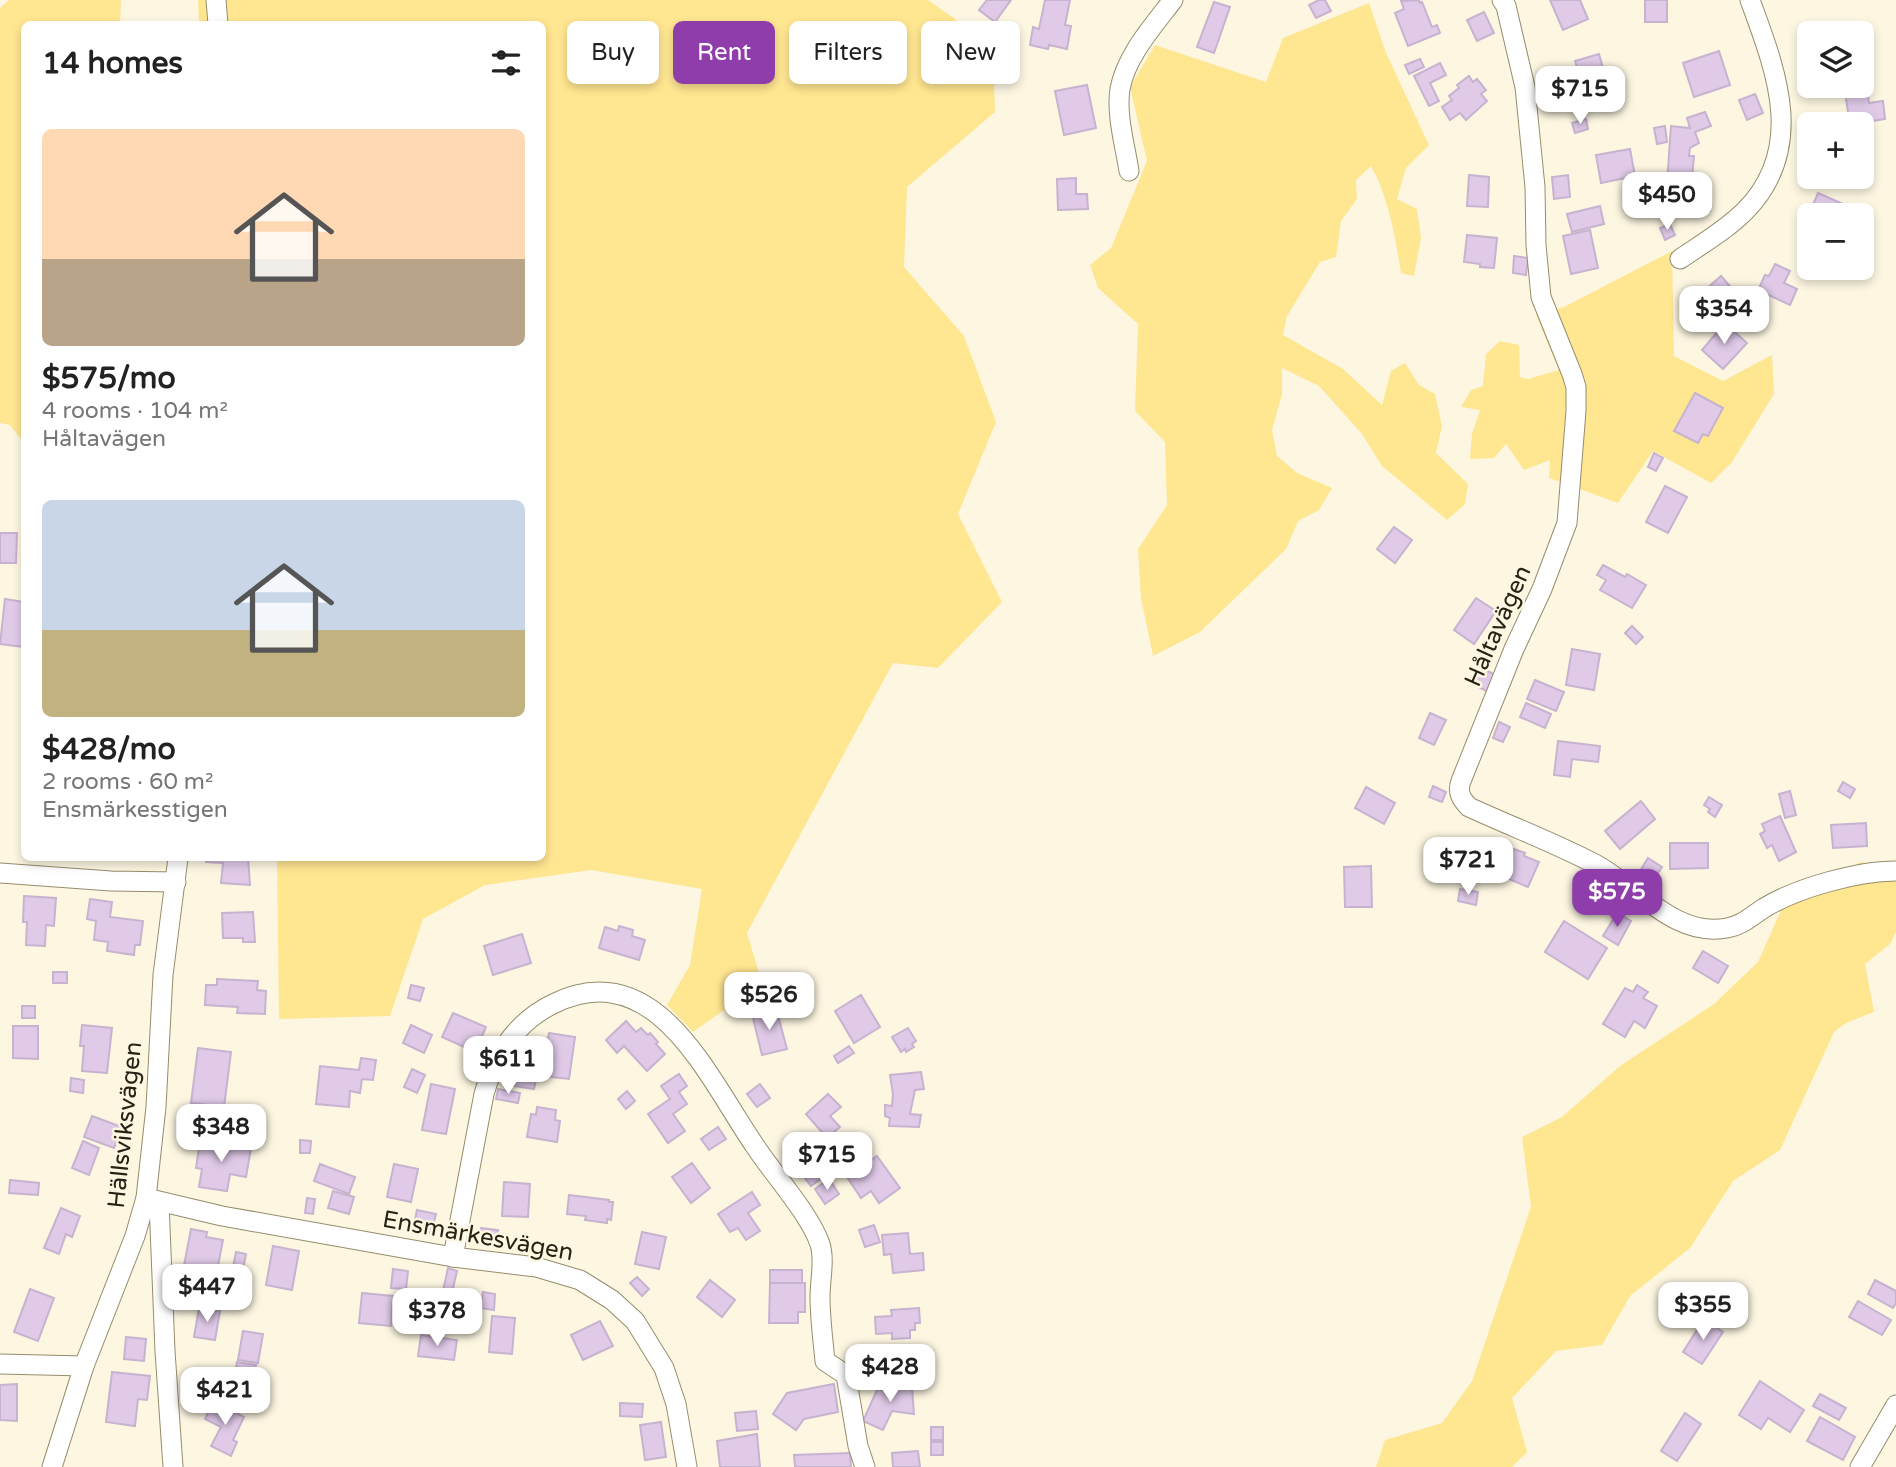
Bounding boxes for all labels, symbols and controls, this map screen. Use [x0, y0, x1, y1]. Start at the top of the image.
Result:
chip: Buy [567, 21, 659, 84]
chip: Rent [673, 21, 775, 84]
chip: Filters [789, 21, 907, 84]
chip: New [921, 21, 1020, 84]
map controls [1797, 21, 1874, 280]
button: layers [1797, 21, 1874, 98]
icon: filters [487, 44, 525, 82]
text: 14 homes [42, 45, 183, 82]
pin: $715 [1539, 66, 1621, 126]
text: $715 [1551, 75, 1609, 103]
button: + [1797, 112, 1874, 189]
pin: $450 [1626, 173, 1708, 232]
icon: home [221, 174, 347, 300]
text: $450 [1638, 181, 1696, 209]
button: − [1797, 203, 1874, 280]
pin: $354 [1683, 286, 1765, 346]
text: $354 [1695, 295, 1753, 323]
text: $575/mo [42, 360, 176, 397]
text: 4 rooms · 104 m² [42, 397, 228, 425]
text: Håltavägen [42, 425, 166, 453]
icon: home [221, 545, 347, 671]
street label: Håltavägen [1458, 561, 1538, 691]
text: $428/mo [42, 731, 176, 768]
text: 2 rooms · 60 m² [42, 768, 213, 796]
text: Ensmärkesstigen [42, 796, 228, 824]
pin: $721 [1427, 838, 1509, 897]
text: $721 [1439, 846, 1497, 874]
pin: $575 [1576, 870, 1658, 929]
text: $575 [1588, 878, 1646, 906]
pin: $526 [728, 972, 810, 1032]
text: $526 [740, 981, 798, 1009]
pin: $611 [467, 1036, 549, 1096]
street label: Hällsviksvägen [102, 1040, 148, 1210]
text: $611 [479, 1045, 537, 1073]
pin: $348 [180, 1104, 262, 1164]
text: $348 [192, 1113, 250, 1141]
pin: $715 [786, 1132, 868, 1192]
text: $715 [798, 1141, 856, 1169]
street label: Ensmärkesvägen [380, 1205, 576, 1267]
pin: $447 [166, 1264, 248, 1324]
text: $447 [178, 1273, 236, 1301]
pin: $355 [1662, 1282, 1744, 1342]
pin: $378 [396, 1288, 478, 1348]
text: $355 [1674, 1291, 1732, 1319]
text: $378 [408, 1297, 466, 1325]
pin: $428 [849, 1344, 931, 1404]
text: $428 [861, 1353, 919, 1381]
pin: $421 [184, 1368, 266, 1427]
text: $421 [196, 1376, 254, 1404]

